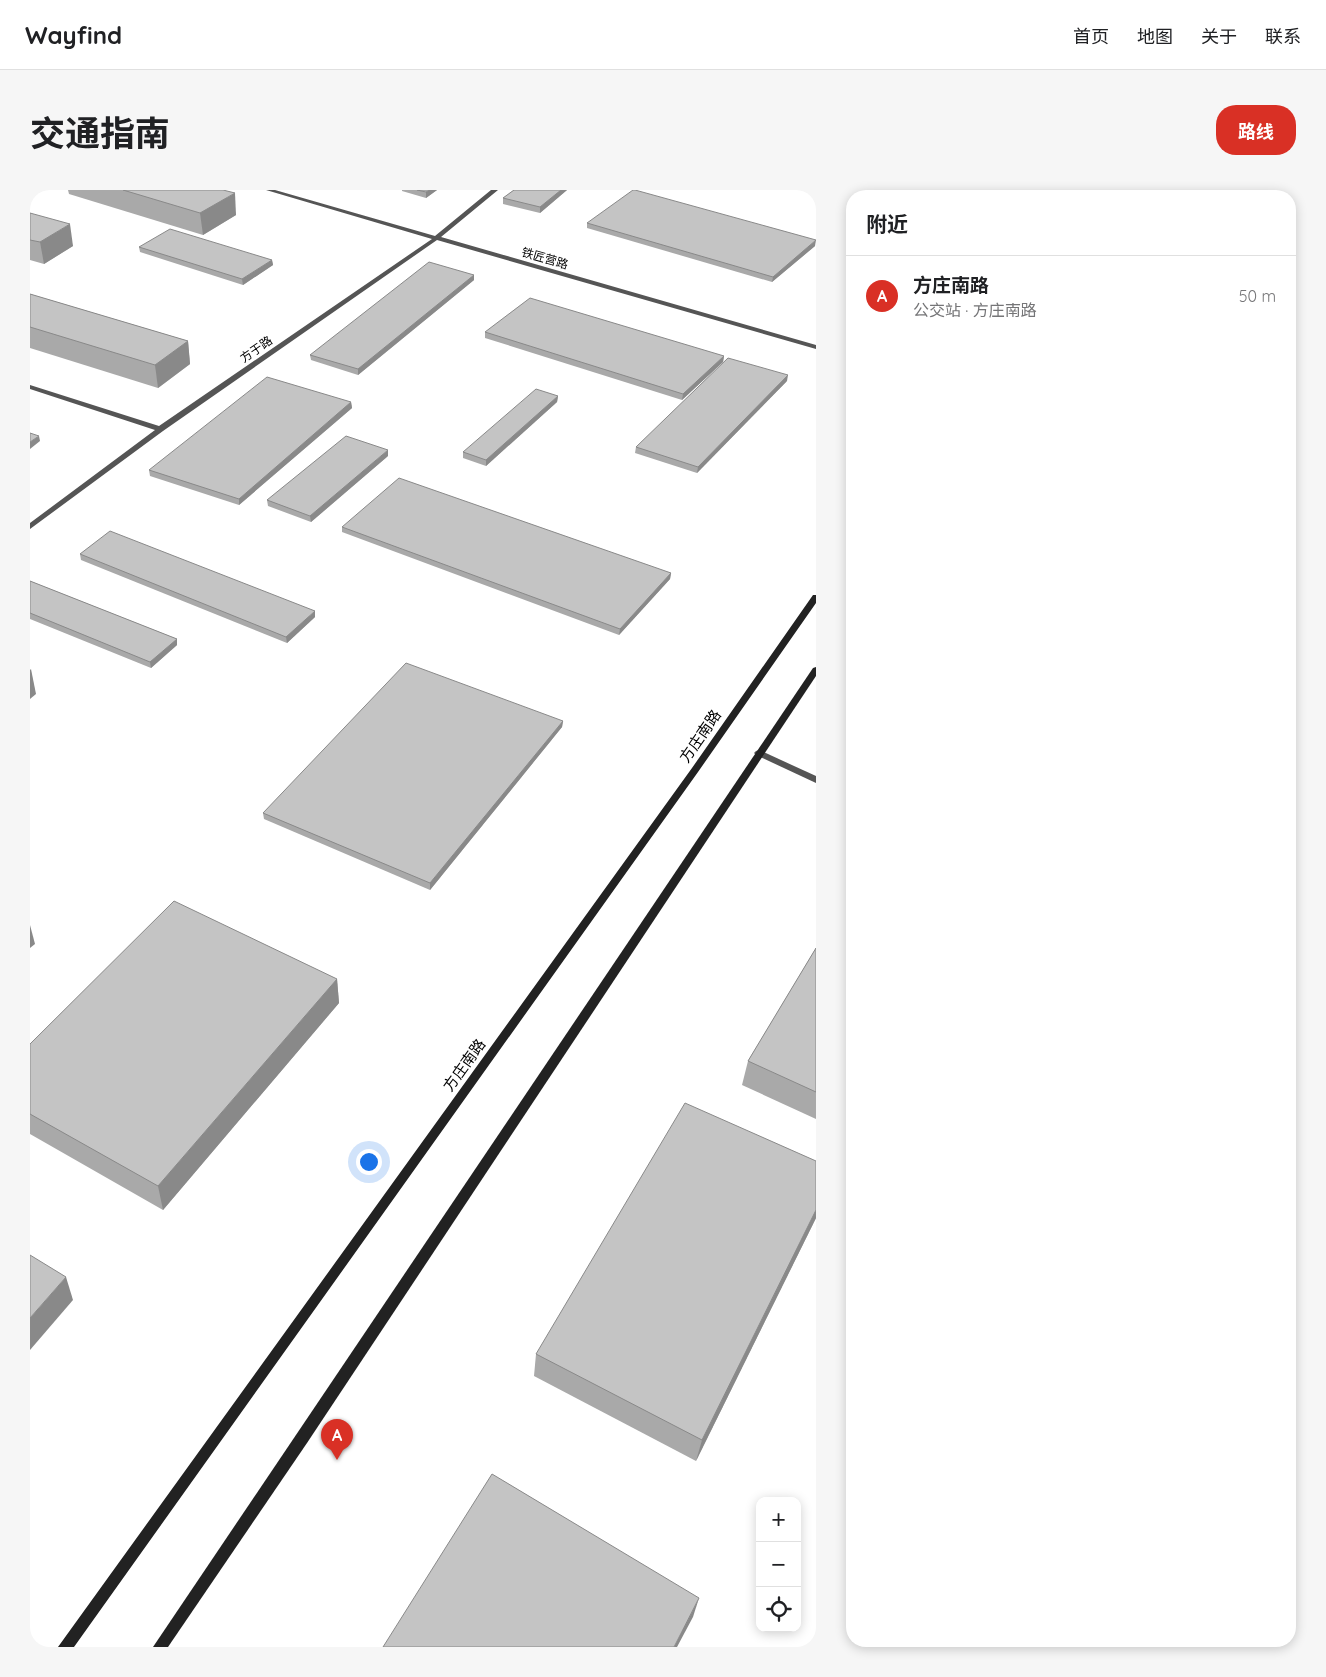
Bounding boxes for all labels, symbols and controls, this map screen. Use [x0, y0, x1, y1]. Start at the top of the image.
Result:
text: Wayfind [25, 20, 122, 50]
text: 首页 [1073, 25, 1109, 48]
text: 地图 [1137, 25, 1173, 48]
text: 关于 [1201, 25, 1237, 48]
text: 联系 [1265, 25, 1301, 48]
button: 路线 [1216, 105, 1296, 155]
text: 交通指南 [30, 111, 170, 155]
text: 附近 [866, 211, 908, 237]
street label: 铁匠营路 [520, 244, 570, 272]
text: 方庄南路 [913, 273, 989, 297]
text: A [877, 286, 887, 306]
text: 50 m [1239, 286, 1276, 306]
text: 公交站 · 方庄南路 [913, 300, 1037, 320]
street label: 方于路 [237, 333, 275, 365]
street label: 方庄南路 [675, 706, 725, 766]
street label: 方庄南路 [439, 1035, 489, 1095]
your location [356, 1149, 382, 1175]
pin: A [321, 1419, 353, 1460]
map controls [756, 1497, 801, 1632]
button: + [756, 1497, 801, 1542]
button: − [756, 1542, 801, 1587]
button: locate [756, 1587, 801, 1632]

